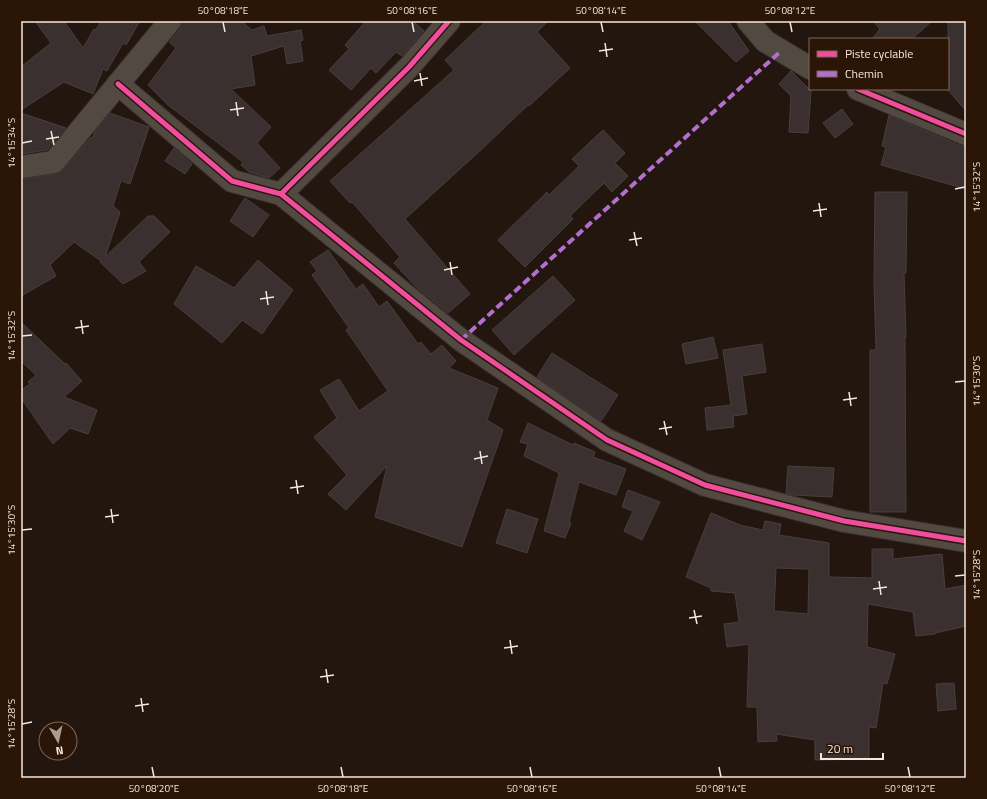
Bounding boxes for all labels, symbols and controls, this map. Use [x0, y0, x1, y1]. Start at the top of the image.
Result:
text: 50°08'18"E [198, 3, 249, 18]
text: 50°08'16"E [387, 3, 438, 18]
text: 50°08'14"E [576, 3, 627, 18]
text: 50°08'12"E [765, 3, 816, 18]
legend [809, 38, 949, 90]
text: Piste cyclable [845, 44, 913, 63]
text: Chemin [845, 64, 883, 83]
text: 14°15'34"S [4, 118, 19, 168]
text: 14°15'32"S [969, 162, 984, 212]
text: 14°15'32"S [4, 311, 19, 361]
text: 14°15'30"S [969, 356, 984, 406]
text: 14°15'30"S [4, 505, 19, 555]
text: 14°15'28"S [969, 550, 984, 600]
text: 14°15'28"S [4, 699, 19, 749]
north arrow [38, 721, 78, 761]
scale bar [821, 735, 883, 761]
text: 20 m [827, 739, 853, 758]
text: N [55, 742, 65, 759]
text: 50°08'20"E [129, 781, 180, 796]
text: 50°08'18"E [318, 781, 369, 796]
text: 50°08'16"E [507, 781, 558, 796]
text: 50°08'14"E [696, 781, 747, 796]
text: 50°08'12"E [885, 781, 936, 796]

